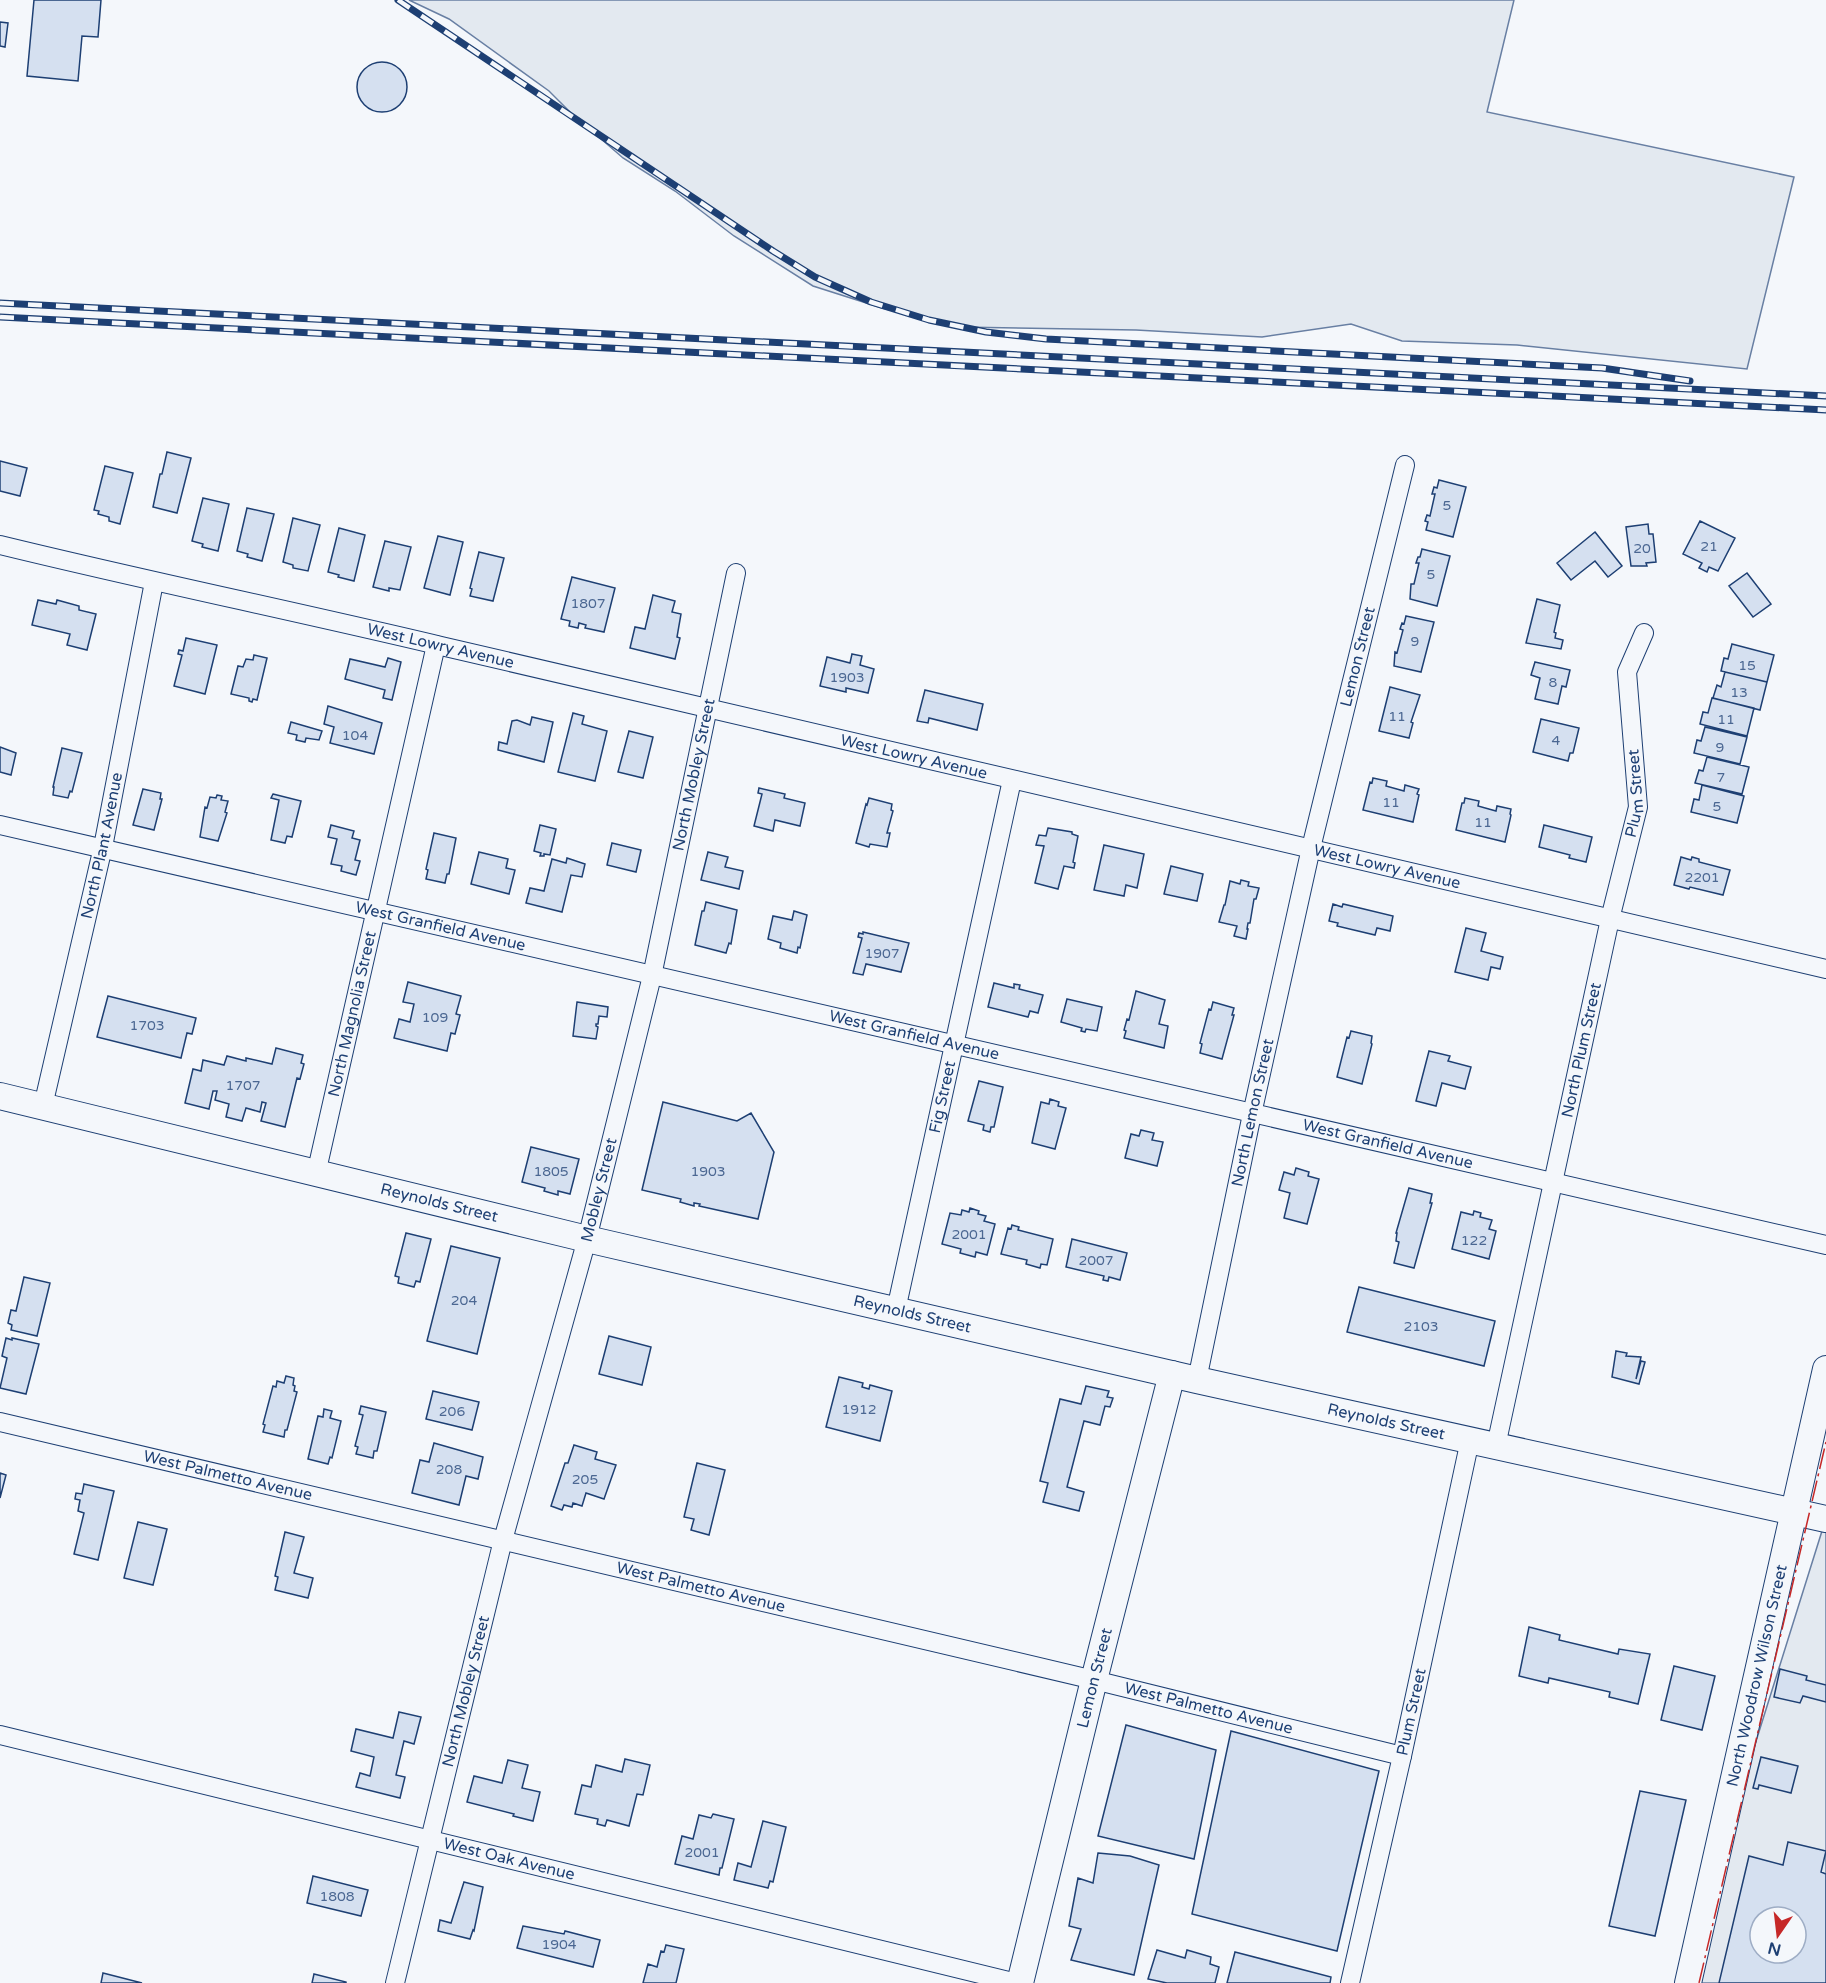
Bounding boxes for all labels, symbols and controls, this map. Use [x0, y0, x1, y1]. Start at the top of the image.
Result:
house number: 5 [1443, 497, 1451, 514]
house number: 21 [1700, 538, 1718, 555]
house number: 20 [1633, 540, 1651, 557]
house number: 5 [1427, 566, 1435, 583]
house number: 1807 [570, 595, 606, 612]
street label: Lemon Street [1336, 605, 1380, 709]
street label: West Lowry Avenue [365, 619, 516, 673]
house number: 9 [1411, 633, 1419, 650]
house number: 15 [1738, 657, 1756, 674]
house number: 1903 [829, 669, 865, 686]
house number: 8 [1549, 674, 1558, 691]
house number: 13 [1730, 684, 1748, 701]
street label: North Mobley Street [668, 697, 720, 853]
house number: 11 [1388, 708, 1406, 725]
house number: 11 [1717, 711, 1735, 728]
house number: 104 [342, 727, 368, 744]
street label: West Lowry Avenue [838, 730, 989, 784]
house number: 4 [1552, 732, 1561, 749]
house number: 9 [1716, 739, 1724, 756]
street label: Plum Street [1621, 748, 1649, 840]
house number: 7 [1717, 769, 1725, 786]
street label: North Plant Avenue [77, 771, 127, 921]
house number: 11 [1382, 794, 1400, 811]
house number: 5 [1713, 798, 1721, 815]
house number: 11 [1474, 814, 1492, 831]
street label: West Lowry Avenue [1312, 840, 1462, 894]
house number: 2201 [1684, 869, 1720, 886]
street label: West Granfield Avenue [353, 897, 528, 956]
street label: North Magnolia Street [324, 929, 381, 1099]
house number: 1907 [864, 945, 900, 962]
street label: North Plum Street [1557, 981, 1606, 1120]
street label: West Granfield Avenue [827, 1006, 1001, 1065]
house number: 109 [422, 1009, 448, 1026]
house number: 1703 [129, 1017, 165, 1034]
street label: North Lemon Street [1227, 1037, 1278, 1189]
street label: Fig Street [925, 1059, 960, 1135]
house number: 1707 [225, 1077, 261, 1094]
street label: West Granfield Avenue [1301, 1115, 1475, 1173]
street label: Mobley Street [577, 1136, 622, 1244]
house number: 1805 [533, 1163, 569, 1180]
house number: 1903 [690, 1163, 726, 1180]
street label: Reynolds Street [378, 1179, 500, 1227]
house number: 2001 [951, 1226, 987, 1243]
house number: 122 [1461, 1232, 1487, 1249]
house number: 2007 [1078, 1252, 1114, 1269]
street label: Reynolds Street [851, 1291, 973, 1337]
house number: 204 [451, 1292, 477, 1309]
house number: 2103 [1403, 1318, 1439, 1335]
street label: Reynolds Street [1325, 1399, 1447, 1445]
house number: 1912 [841, 1401, 877, 1418]
house number: 206 [439, 1403, 465, 1420]
street label: West Palmetto Avenue [141, 1446, 314, 1505]
house number: 208 [436, 1461, 462, 1478]
house number: 205 [572, 1471, 598, 1488]
street label: West Palmetto Avenue [614, 1558, 787, 1617]
street label: North Woodrow Wilson Street [1722, 1563, 1792, 1789]
street label: North Mobley Street [438, 1614, 494, 1769]
street label: Lemon Street [1073, 1626, 1117, 1730]
street label: Plum Street [1392, 1666, 1431, 1758]
street label: West Palmetto Avenue [1122, 1678, 1295, 1739]
street label: West Oak Avenue [441, 1833, 577, 1885]
house number: 2001 [684, 1844, 720, 1861]
house number: 1808 [319, 1888, 355, 1905]
north arrow [1748, 1905, 1808, 1965]
house number: 1904 [541, 1936, 577, 1953]
text: N [1766, 1937, 1783, 1960]

